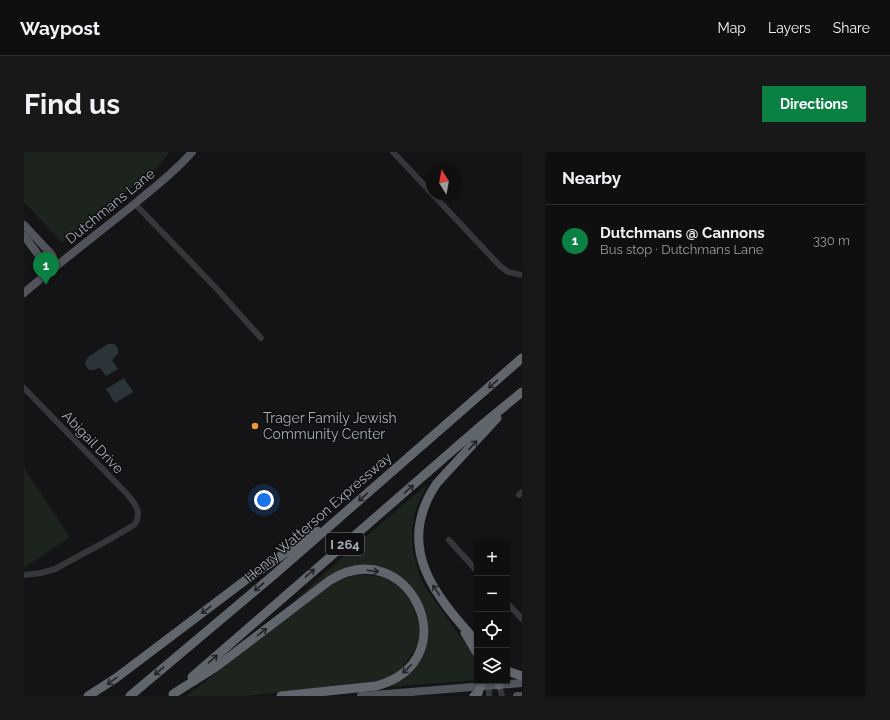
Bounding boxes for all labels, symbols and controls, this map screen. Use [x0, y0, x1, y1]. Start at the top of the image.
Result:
text: Waypost [20, 17, 100, 39]
text: Map [718, 20, 746, 36]
text: Layers [768, 20, 811, 36]
text: Share [833, 20, 870, 36]
button: Directions [762, 86, 866, 122]
text: Find us [24, 88, 120, 121]
north arrow [426, 164, 462, 200]
street label: Dutchmans Lane [62, 165, 158, 247]
text: Nearby [562, 168, 621, 188]
text: Dutchmans @ Cannons [600, 224, 765, 242]
text: 1 [572, 233, 578, 248]
text: 330 m [813, 233, 850, 248]
text: Bus stop · Dutchmans Lane [600, 242, 763, 257]
pin: 1 [33, 252, 59, 285]
one-way arrow [488, 379, 498, 388]
street label: Abigail Drive [59, 407, 127, 477]
place label: Trager Family Jewish Community Center [263, 410, 397, 442]
marker: Trager Family Jewish Community Center [250, 421, 260, 431]
one-way arrow [468, 440, 477, 450]
street label: Henry Watterson Expressway [241, 449, 395, 585]
one-way arrow [404, 484, 414, 493]
your location [254, 490, 274, 510]
one-way arrow [358, 492, 368, 502]
road number: I 264 [326, 533, 364, 555]
map controls [474, 540, 510, 684]
button: + [474, 540, 510, 576]
one-way arrow [366, 567, 379, 575]
one-way arrow [305, 569, 316, 578]
button: − [474, 576, 510, 612]
one-way arrow [253, 583, 264, 591]
one-way arrow [432, 585, 440, 596]
one-way arrow [200, 605, 211, 614]
button: locate [474, 612, 510, 648]
one-way arrow [257, 628, 268, 636]
button: layers [474, 648, 510, 684]
one-way arrow [207, 654, 218, 663]
one-way arrow [402, 665, 412, 674]
one-way arrow [154, 666, 165, 675]
one-way arrow [107, 677, 118, 685]

